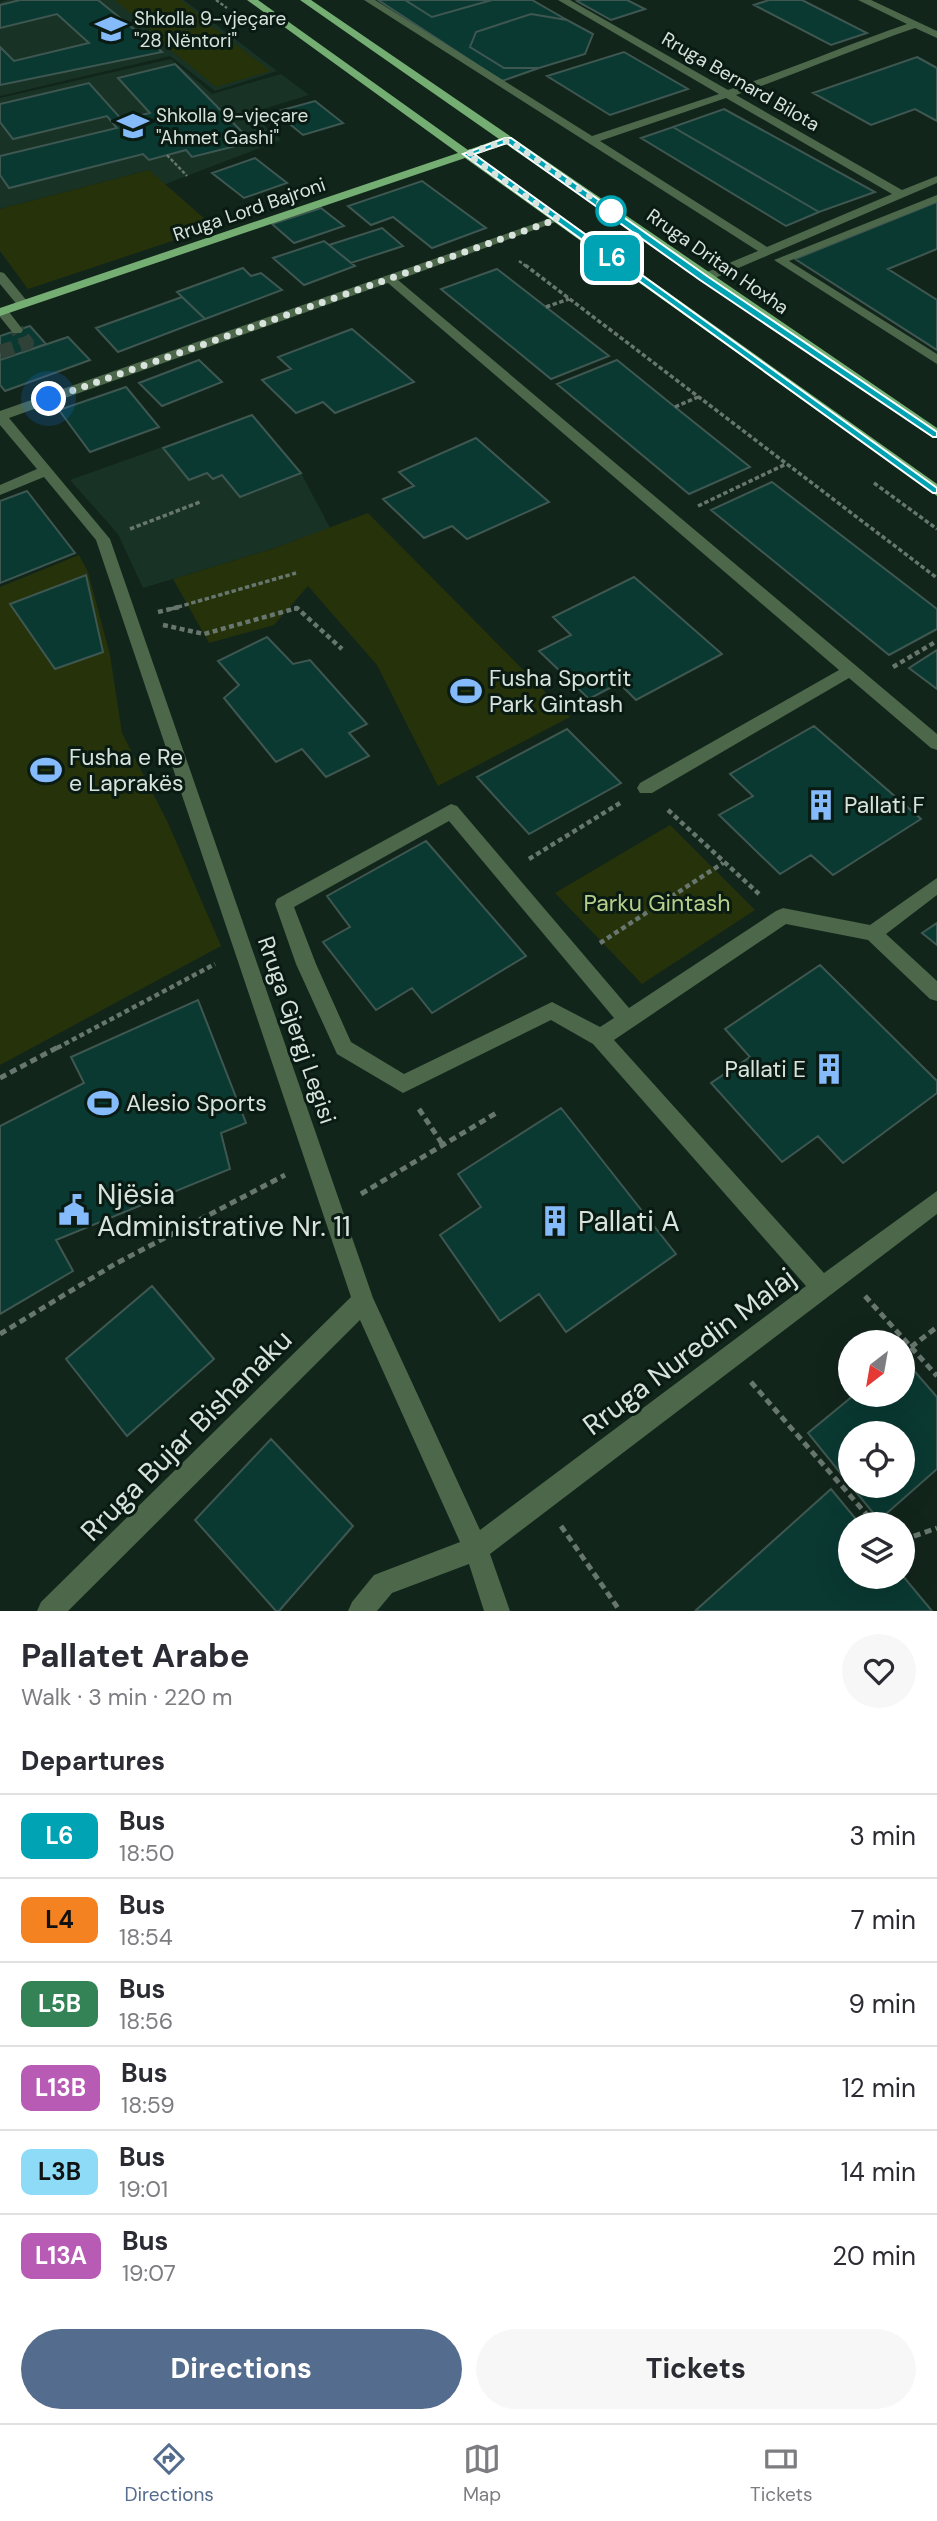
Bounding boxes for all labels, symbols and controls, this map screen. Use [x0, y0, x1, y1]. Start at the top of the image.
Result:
place label: Shkolla 9-vjeçare "28 Nëntori" [134, 6, 286, 53]
school or university icon: Shkolla 9-vjeçare "28 Nëntori" [94, 12, 128, 46]
street label: Rruga Bernard Bilota [657, 26, 824, 137]
place label: Shkolla 9-vjeçare "Ahmet Gashi" [156, 103, 308, 150]
school or university icon: Shkolla 9-vjeçare "Ahmet Gashi" [116, 109, 150, 143]
street label: Rruga Lord Bajroni [170, 172, 329, 247]
unlabelled marker [596, 196, 626, 226]
street label: Rruga Dritan Hoxha [642, 203, 794, 320]
line badge: L6 [580, 235, 644, 281]
text: L6 [598, 242, 626, 273]
your location [31, 381, 66, 416]
place label: Fusha Sportit Park Gintash [489, 663, 631, 719]
sports icon: Fusha Sportit Park Gintash [449, 674, 483, 708]
place label: Fusha e Re e Laprakës [69, 742, 184, 798]
sports icon: Fusha e Re e Laprakës [29, 753, 63, 787]
building icon: Pallati F [804, 788, 838, 822]
place label: Pallati F [844, 790, 925, 820]
park label: Parku Gintash [583, 888, 731, 918]
street label: Rruga Gjergj Legisi [251, 932, 343, 1128]
building icon: Pallati E [812, 1052, 846, 1086]
place label: Pallati E [725, 1054, 806, 1084]
sports icon: Alesio Sports [86, 1086, 120, 1120]
place label: Alesio Sports [126, 1088, 267, 1118]
place label: Njësia Administrative Nr. 11 [97, 1176, 351, 1245]
public building icon: Njësia Administrative Nr. 11 [57, 1193, 91, 1227]
place label: Pallati A [578, 1203, 680, 1240]
building icon: Pallati A [538, 1204, 572, 1238]
street label: Rruga Nuredin Malaj [575, 1259, 803, 1444]
street label: Rruga Bujar Bishanaku [73, 1322, 300, 1549]
north arrow [838, 1330, 915, 1407]
map controls [838, 1330, 915, 1589]
button: locate [838, 1421, 915, 1498]
button: layers [838, 1512, 915, 1589]
text: Pallatet Arabe [21, 1634, 250, 1677]
button: heart [842, 1634, 916, 1708]
text: Walk · 3 min · 220 m [21, 1682, 233, 1712]
text: Departures [21, 1744, 165, 1778]
text: Bus [119, 1804, 165, 1838]
text: 3 min [849, 1819, 916, 1853]
text: L6 [46, 1820, 73, 1851]
text: 18:50 [119, 1838, 175, 1868]
text: Bus [119, 1888, 165, 1922]
text: 7 min [851, 1903, 916, 1937]
text: L4 [45, 1904, 74, 1935]
text: 18:54 [119, 1922, 173, 1952]
text: Bus [119, 1972, 165, 2006]
text: 9 min [848, 1987, 916, 2021]
text: L5B [38, 1988, 81, 2019]
text: 18:56 [119, 2006, 173, 2036]
text: Bus [121, 2056, 167, 2090]
text: 12 min [842, 2071, 916, 2105]
text: L13B [35, 2072, 86, 2103]
text: 18:59 [121, 2090, 175, 2120]
text: Bus [119, 2140, 165, 2174]
text: 14 min [841, 2155, 916, 2189]
text: L3B [38, 2156, 81, 2187]
text: 19:01 [119, 2174, 168, 2204]
text: Bus [122, 2224, 168, 2258]
text: 20 min [832, 2239, 916, 2273]
text: L13A [35, 2240, 87, 2271]
text: 19:07 [122, 2258, 176, 2288]
button: Directions [21, 2329, 462, 2409]
button: Tickets [476, 2329, 916, 2409]
tab: Directions [124, 2440, 214, 2507]
tab: Map [463, 2440, 501, 2507]
tab: Tickets [750, 2440, 813, 2507]

